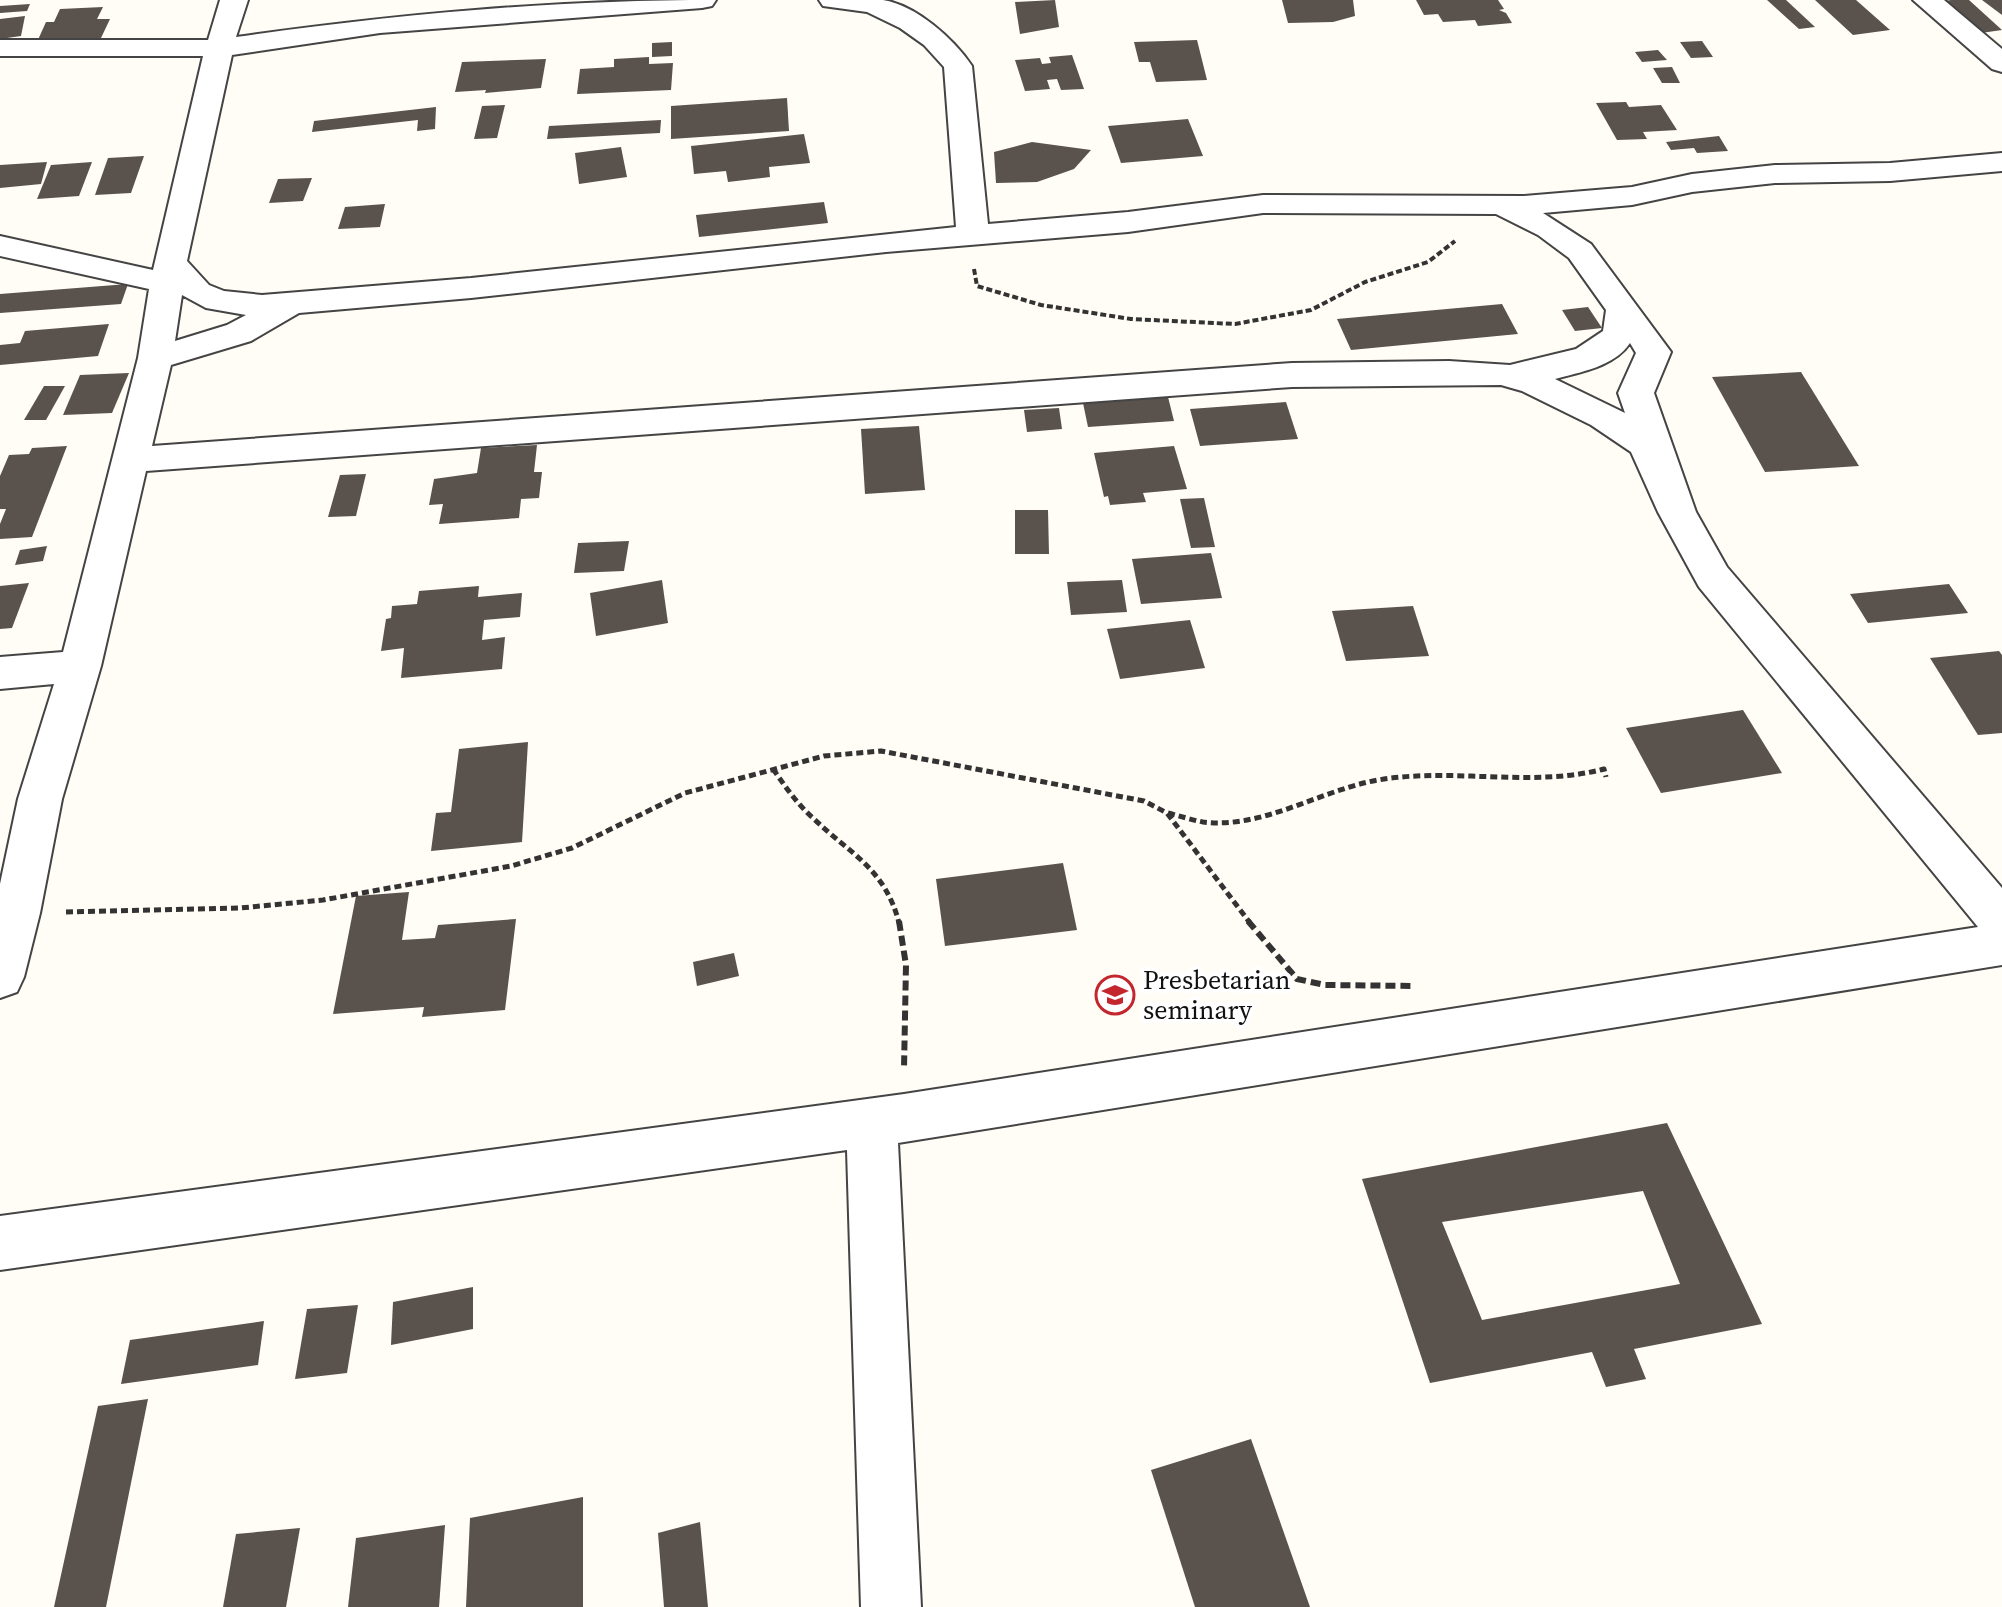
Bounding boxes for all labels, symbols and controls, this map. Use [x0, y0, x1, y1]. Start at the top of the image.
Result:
place label: Presbetarian seminary [1143, 962, 1291, 1028]
school or university icon: Presbetarian seminary [1094, 974, 1136, 1016]

